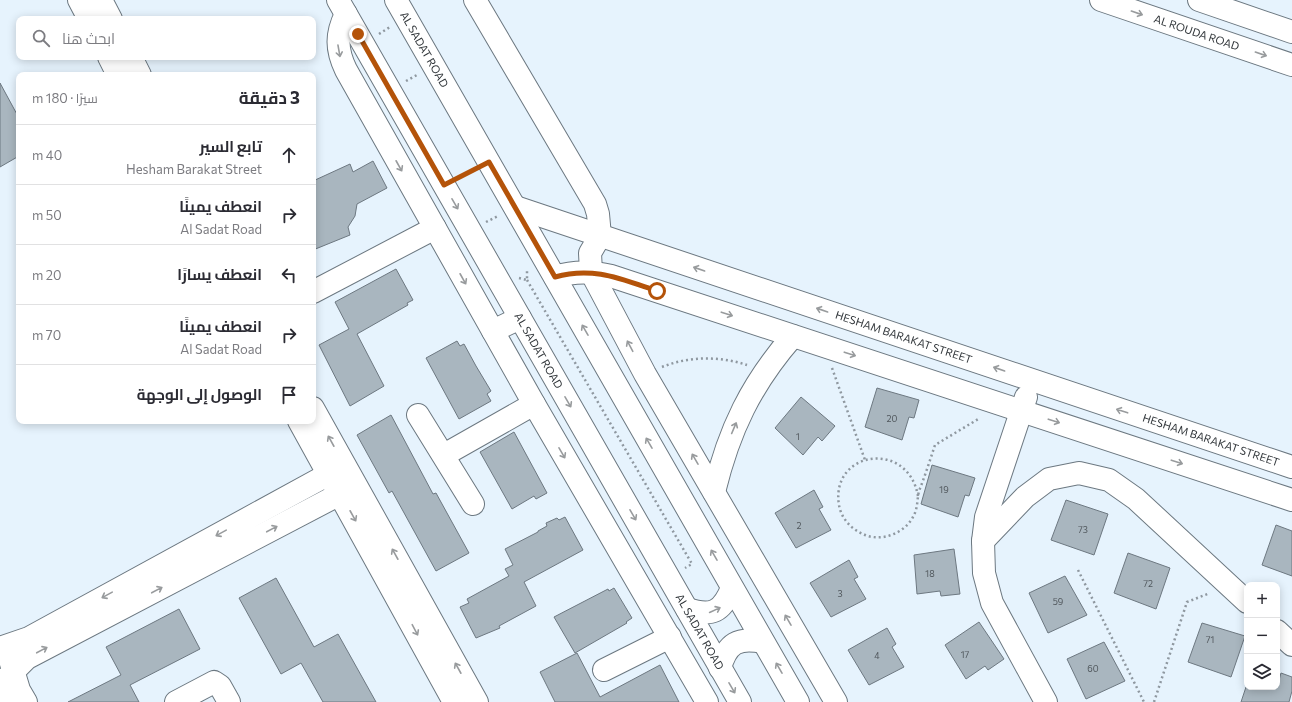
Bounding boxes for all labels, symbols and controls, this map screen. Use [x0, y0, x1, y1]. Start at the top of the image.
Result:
street label: AL SADAT ROAD [398, 9, 452, 89]
one-way arrow [1131, 9, 1143, 17]
street label: AL ROUDA ROAD [1152, 12, 1241, 53]
search box [16, 16, 316, 60]
route end [349, 25, 367, 43]
icon: search [30, 27, 52, 49]
text: ابحث هنا [62, 29, 115, 47]
one-way arrow [335, 44, 343, 57]
one-way arrow [1254, 51, 1267, 58]
text: 3 دقيقة [239, 87, 300, 108]
text: سيرًا · 180 m [32, 90, 98, 106]
text: تابع السير [199, 137, 262, 155]
icon: ahead [278, 144, 300, 166]
text: 40 m [32, 147, 62, 163]
one-way arrow [396, 159, 404, 171]
text: Hesham Barakat Street [126, 161, 262, 177]
text: انعطف يمينًا [179, 197, 262, 215]
one-way arrow [451, 198, 459, 210]
icon: right [278, 204, 300, 226]
text: 50 m [32, 207, 62, 223]
text: Al Sadat Road [180, 221, 262, 237]
icon: left [278, 264, 300, 286]
text: انعطف يسارًا [177, 265, 262, 283]
one-way arrow [693, 265, 706, 272]
text: 20 m [32, 267, 62, 283]
one-way arrow [460, 273, 468, 285]
route start [648, 282, 666, 300]
one-way arrow [816, 306, 829, 313]
street label: HESHAM BARAKAT STREET [834, 308, 974, 366]
street label: AL SADAT ROAD [512, 310, 566, 391]
one-way arrow [720, 311, 733, 318]
text: انعطف يمينًا [179, 317, 262, 335]
icon: right [278, 324, 300, 346]
one-way arrow [580, 324, 588, 336]
text: 70 m [32, 327, 61, 343]
one-way arrow [626, 340, 634, 352]
text: Al Sadat Road [180, 341, 262, 357]
one-way arrow [844, 351, 857, 358]
one-way arrow [993, 365, 1005, 373]
icon: arrive [278, 384, 300, 406]
text: الوصول إلى الوجهة [137, 385, 262, 403]
one-way arrow [565, 396, 572, 408]
one-way arrow [1117, 406, 1129, 414]
street label: HESHAM BARAKAT STREET [1141, 411, 1281, 468]
house number: 20 [887, 413, 898, 424]
one-way arrow [1047, 417, 1059, 425]
one-way arrow [730, 422, 738, 434]
house number: 1 [796, 431, 800, 442]
one-way arrow [327, 435, 335, 447]
one-way arrow [645, 437, 653, 449]
one-way arrow [559, 447, 567, 459]
one-way arrow [690, 453, 698, 465]
one-way arrow [1170, 459, 1183, 466]
house number: 19 [939, 484, 949, 495]
one-way arrow [629, 509, 637, 521]
one-way arrow [349, 510, 357, 522]
house number: 2 [797, 520, 802, 531]
house number: 73 [1078, 524, 1088, 535]
one-way arrow [266, 525, 278, 533]
one-way arrow [215, 530, 227, 537]
one-way arrow [390, 548, 398, 560]
one-way arrow [709, 549, 717, 561]
house number: 18 [925, 568, 935, 579]
house number: 72 [1143, 578, 1153, 589]
map controls [1244, 582, 1280, 690]
button: + [1244, 582, 1280, 618]
one-way arrow [151, 585, 163, 593]
house number: 3 [837, 588, 843, 599]
street label: AL SADAT ROAD [673, 591, 727, 672]
one-way arrow [101, 592, 113, 599]
house number: 59 [1053, 596, 1063, 607]
one-way arrow [709, 606, 721, 613]
one-way arrow [784, 614, 792, 626]
button: − [1244, 618, 1280, 654]
one-way arrow [412, 624, 419, 636]
house number: 71 [1206, 634, 1214, 645]
one-way arrow [36, 646, 48, 653]
house number: 17 [961, 649, 970, 660]
house number: 4 [874, 650, 880, 661]
button: layers [1244, 654, 1280, 690]
one-way arrow [453, 662, 461, 674]
one-way arrow [774, 662, 782, 674]
house number: 60 [1087, 663, 1099, 674]
one-way arrow [728, 682, 736, 694]

